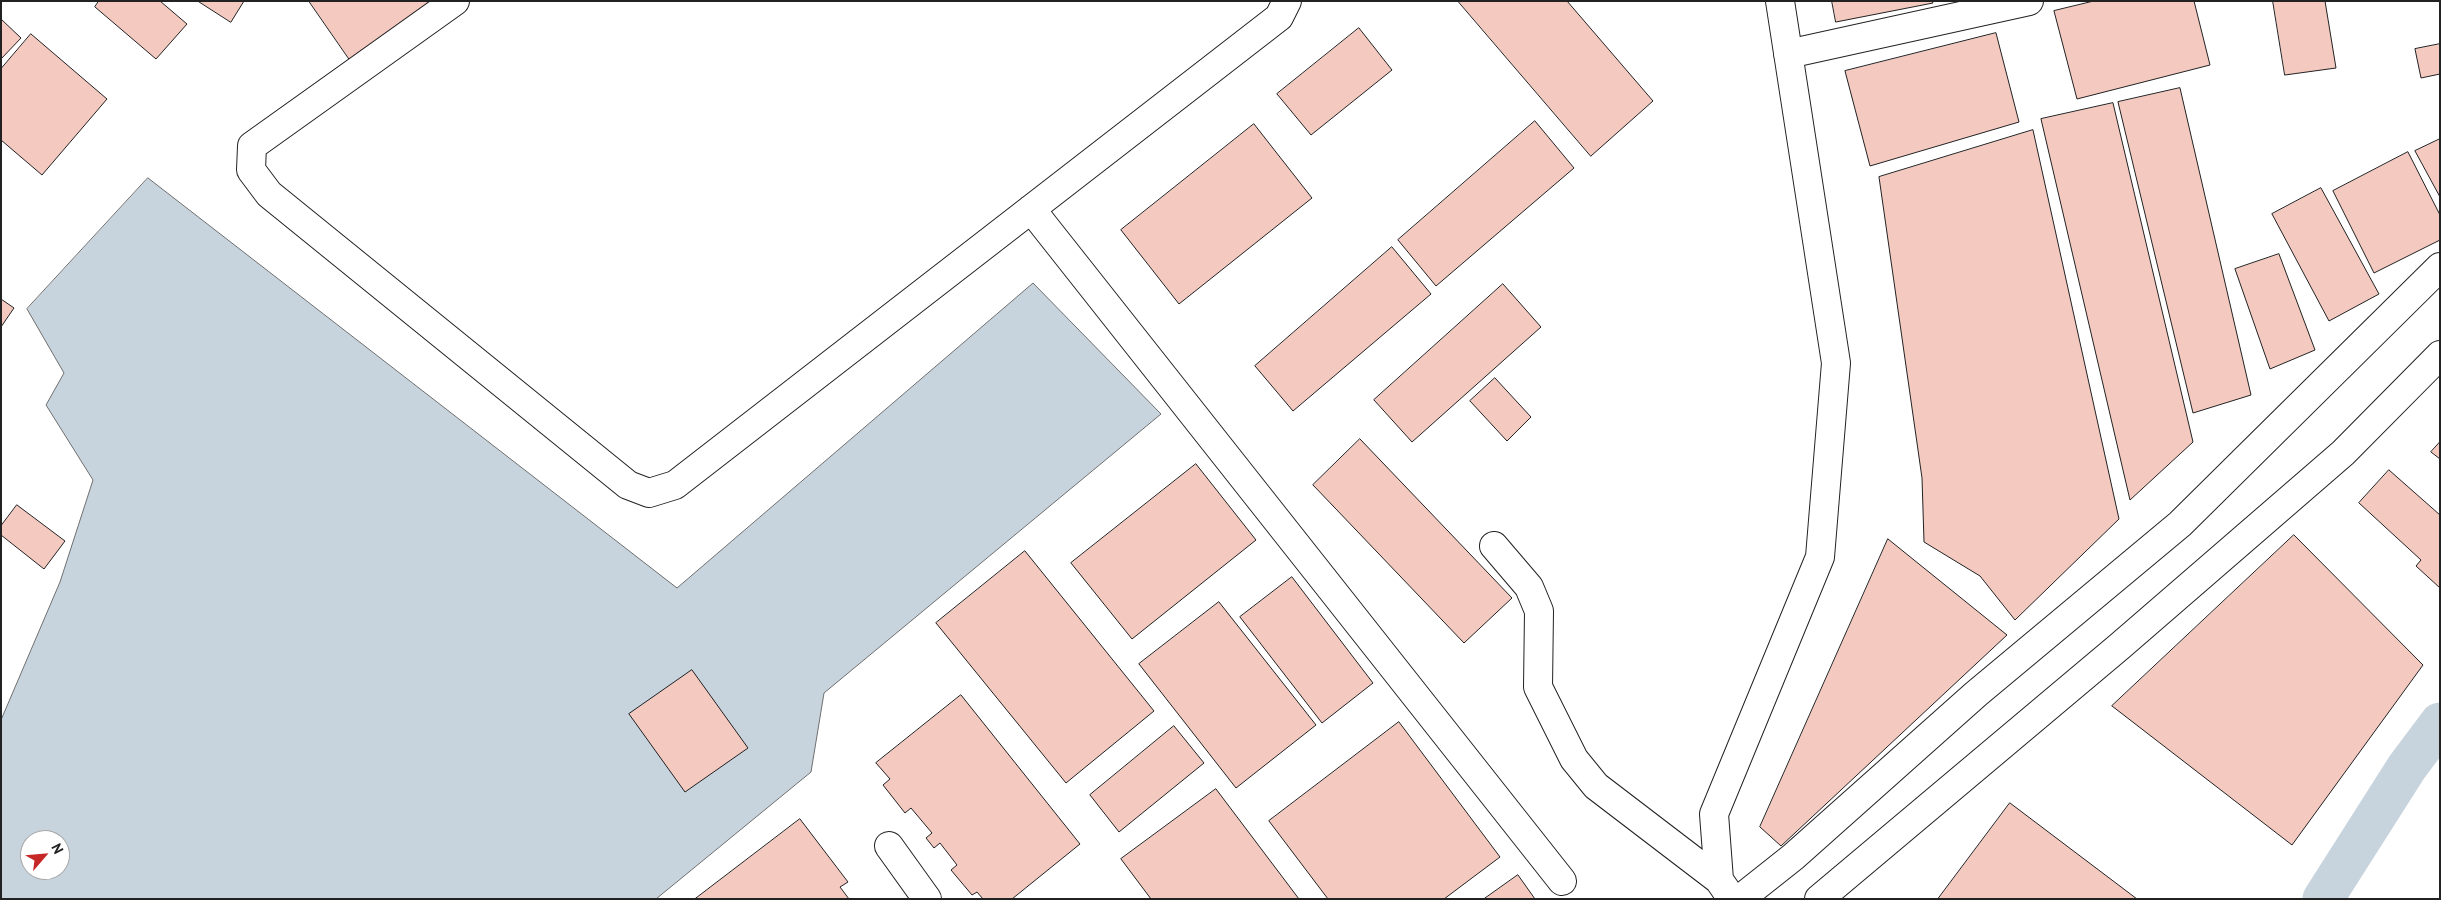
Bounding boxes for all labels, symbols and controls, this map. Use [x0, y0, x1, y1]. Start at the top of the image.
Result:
north arrow [20, 830, 70, 880]
text: N [47, 840, 68, 857]

